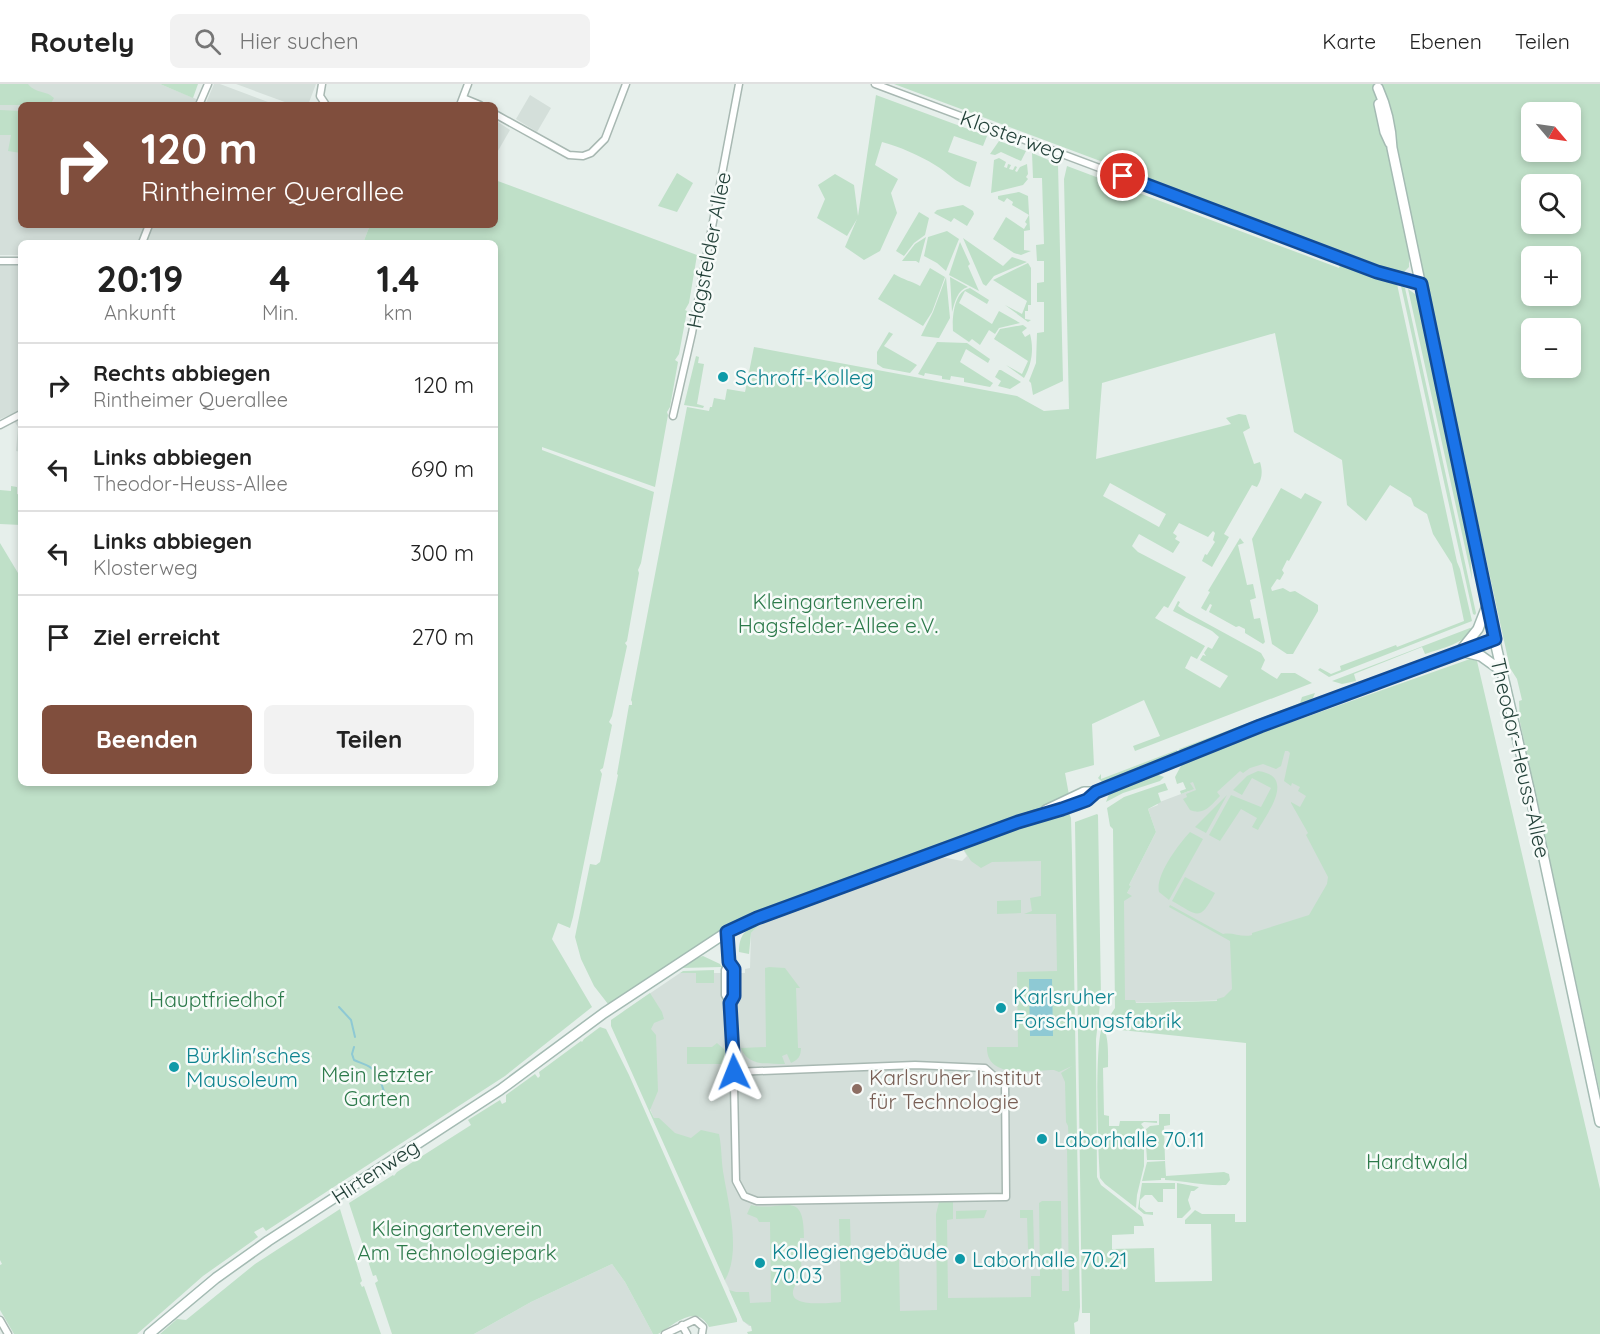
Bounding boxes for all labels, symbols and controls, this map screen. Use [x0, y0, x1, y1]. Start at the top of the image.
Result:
search box [170, 14, 590, 68]
text: Routely [30, 24, 134, 59]
icon: search [191, 25, 224, 58]
text: Hier suchen [239, 27, 359, 55]
text: Karte [1322, 28, 1376, 54]
text: Ebenen [1409, 28, 1482, 54]
text: Teilen [1515, 28, 1570, 54]
north arrow [1521, 102, 1581, 162]
map controls [1521, 102, 1581, 378]
street label: Klosterweg [957, 104, 1069, 166]
text: 120 m [141, 122, 258, 175]
icon: right [42, 126, 120, 204]
pin [1097, 150, 1148, 201]
icon: arrive [1106, 159, 1139, 192]
street label: Hagsfelder Allee [680, 169, 736, 331]
text: Rintheimer Querallee [141, 174, 404, 208]
button: search [1521, 174, 1581, 234]
button: + [1521, 246, 1581, 306]
text: 20:19 [97, 256, 183, 301]
text: 4 [269, 256, 290, 301]
text: 1.4 [376, 256, 419, 301]
text: Ankunft [104, 300, 176, 325]
text: Min. [262, 300, 298, 325]
text: km [383, 300, 412, 325]
button: − [1521, 318, 1581, 378]
text: Rechts abbiegen [93, 359, 271, 387]
place label: Schroff-Kolleg [735, 364, 874, 390]
icon: right [42, 369, 75, 402]
marker: Schroff-Kolleg [716, 370, 730, 384]
text: 120 m [415, 371, 474, 399]
text: Rintheimer Querallee [93, 387, 288, 412]
text: Links abbiegen [93, 443, 252, 471]
icon: left [42, 453, 75, 486]
text: 690 m [411, 455, 474, 483]
text: Theodor-Heuss-Allee [93, 471, 288, 496]
text: Links abbiegen [93, 527, 252, 555]
icon: left [42, 537, 75, 570]
text: 300 m [410, 539, 474, 567]
text: Klosterweg [93, 555, 198, 580]
park label: Kleingartenverein Hagsfelder-Allee e.V. [738, 588, 938, 638]
icon: arrive [42, 621, 75, 654]
text: Ziel erreicht [93, 623, 221, 651]
text: 270 m [412, 623, 474, 651]
street label: Theodor-Heuss-Allee [1485, 655, 1557, 861]
button: Beenden [42, 705, 252, 774]
button: Teilen [264, 705, 474, 774]
place label: Karlsruher Forschungsfabrik [1013, 983, 1182, 1033]
park label: Hauptfriedhof [149, 986, 285, 1012]
marker: Karlsruher Forschungsfabrik [994, 1001, 1008, 1015]
position arrow [702, 1040, 766, 1104]
place label: Bürklin'sches Mausoleum [186, 1042, 311, 1092]
marker: Bürklin'sches Mausoleum [167, 1060, 181, 1074]
park label: Mein letzter Garten [321, 1061, 433, 1111]
place label: Karlsruher Institut für Technologie [869, 1064, 1041, 1114]
marker: Karlsruher Institut für Technologie [850, 1082, 864, 1096]
place label: Laborhalle 70.11 [1054, 1126, 1205, 1152]
marker: Laborhalle 70.11 [1035, 1132, 1049, 1146]
street label: Hirtenweg [326, 1133, 424, 1209]
park label: Hardtwald [1366, 1148, 1468, 1174]
park label: Kleingartenverein Am Technologiepark [357, 1215, 557, 1265]
place label: Kollegiengebäude 70.03 [772, 1238, 948, 1288]
place label: Laborhalle 70.21 [972, 1246, 1128, 1272]
marker: Laborhalle 70.21 [953, 1252, 967, 1266]
marker: Kollegiengebäude 70.03 [753, 1256, 767, 1270]

